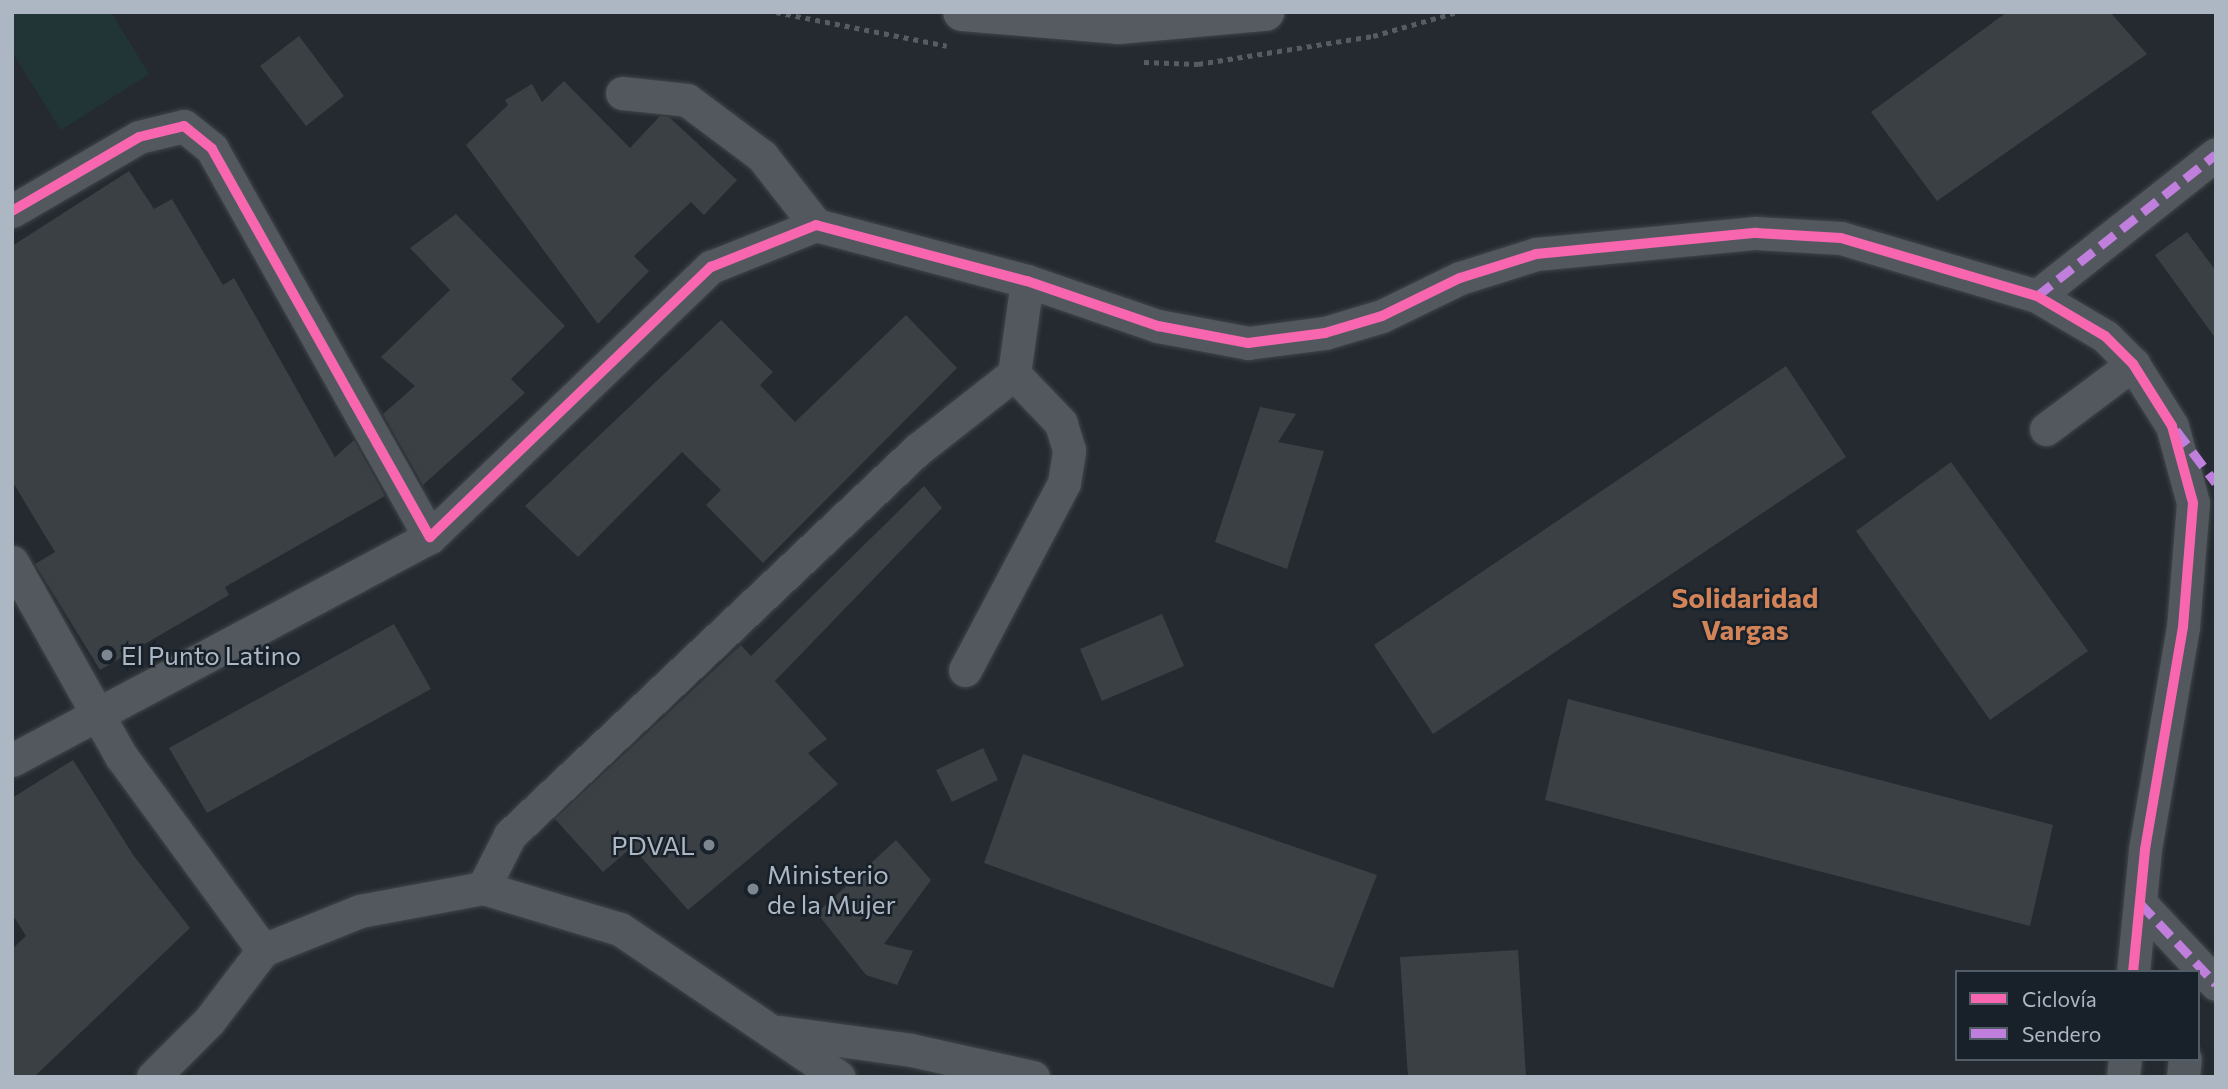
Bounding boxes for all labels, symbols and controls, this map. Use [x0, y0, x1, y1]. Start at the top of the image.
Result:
district label: Solidaridad Vargas [1672, 580, 1818, 646]
place label: El Punto Latino [121, 639, 301, 671]
marker: El Punto Latino [99, 647, 115, 663]
place label: PDVAL [611, 829, 695, 861]
marker: PDVAL [701, 837, 717, 853]
place label: Ministerio de la Mujer [767, 858, 896, 920]
marker: Ministerio de la Mujer [745, 881, 761, 897]
legend [1955, 970, 2200, 1061]
text: Ciclovía [2022, 986, 2097, 1011]
text: Sendero [2022, 1021, 2101, 1046]

